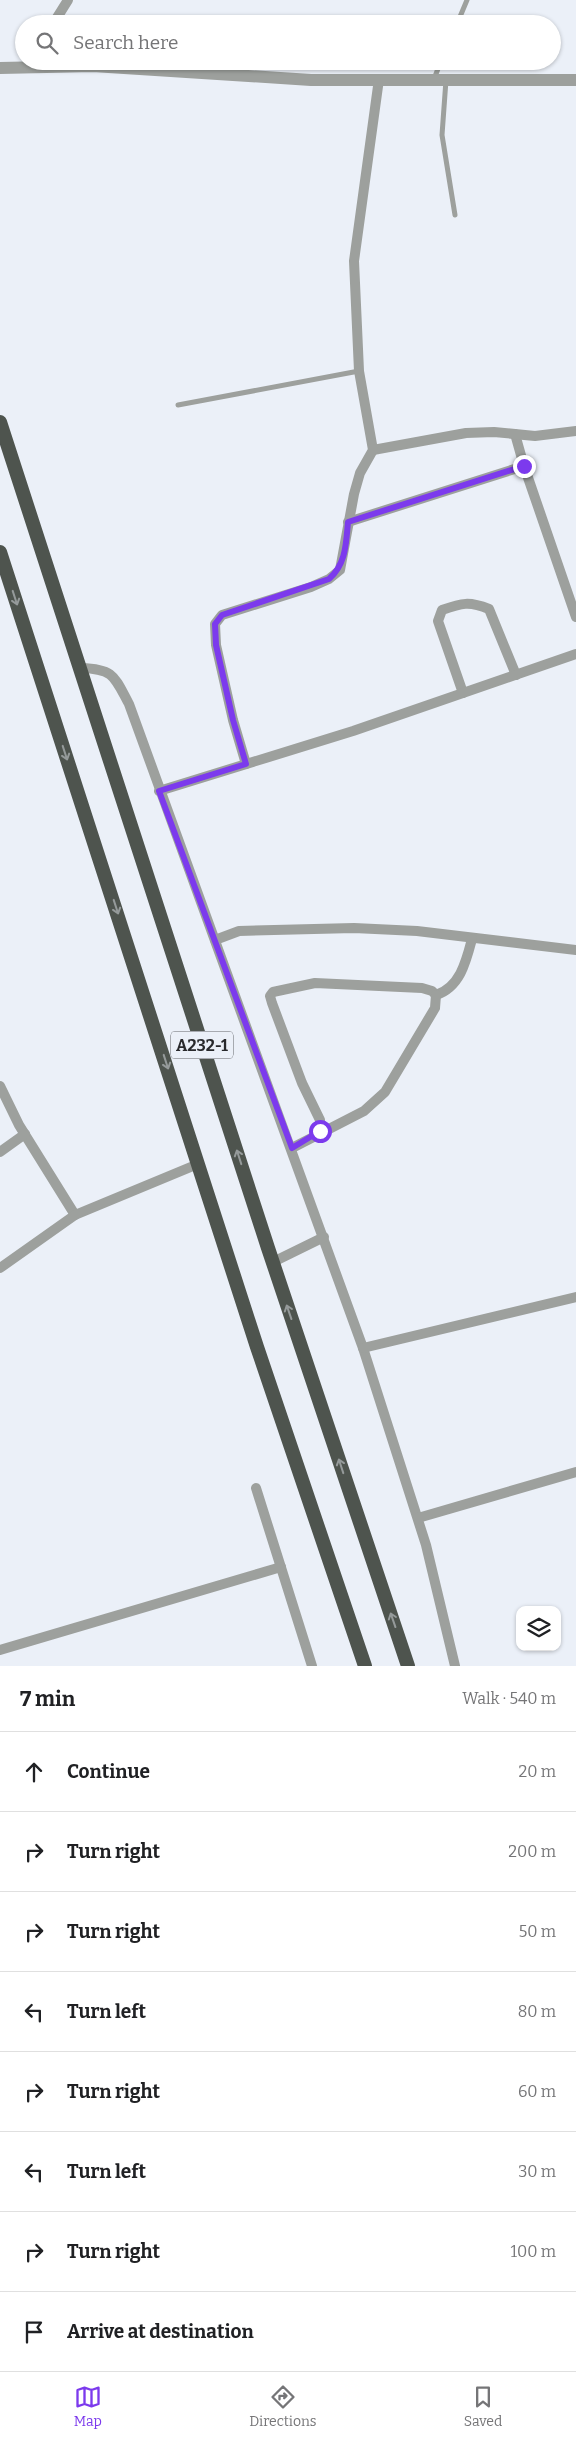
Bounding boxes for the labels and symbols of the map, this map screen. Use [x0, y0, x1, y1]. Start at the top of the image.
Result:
route end [513, 455, 536, 478]
one-way arrow [11, 590, 20, 605]
one-way arrow [61, 744, 71, 760]
one-way arrow [111, 899, 121, 915]
road number: A232-1 [171, 1032, 233, 1058]
one-way arrow [161, 1054, 171, 1070]
route start [309, 1120, 332, 1143]
one-way arrow [233, 1150, 243, 1166]
one-way arrow [284, 1304, 294, 1320]
one-way arrow [336, 1458, 346, 1474]
one-way arrow [388, 1612, 397, 1628]

